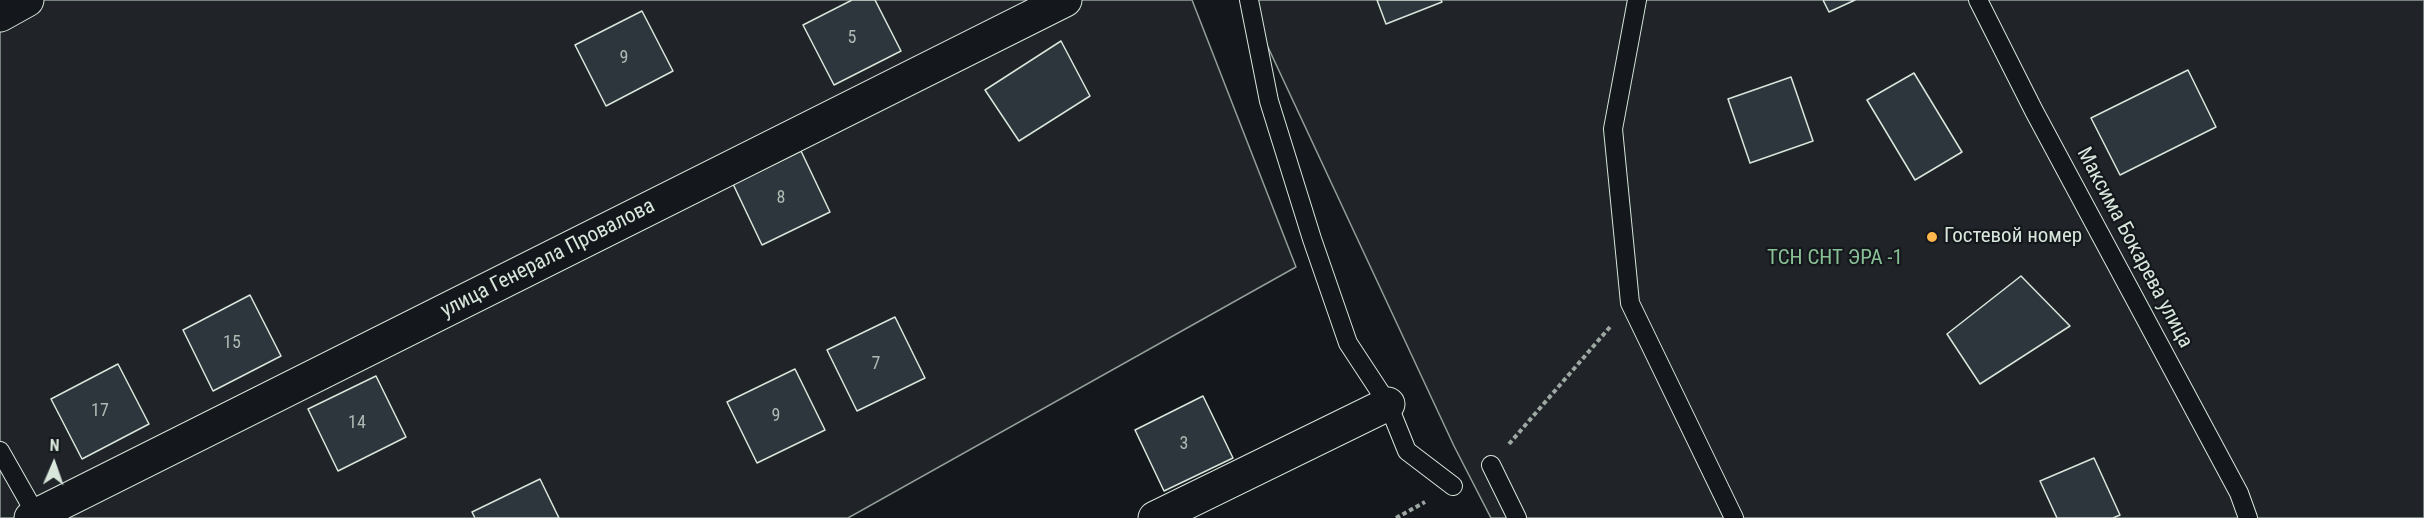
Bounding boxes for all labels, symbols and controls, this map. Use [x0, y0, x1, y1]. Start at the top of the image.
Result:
house number: 5 [848, 27, 856, 49]
house number: 9 [620, 47, 628, 69]
street label: Максима Бокарева улица [2070, 143, 2198, 353]
house number: 8 [777, 187, 785, 209]
street label: улица Генерала Провалова [437, 194, 659, 324]
place label: Гостевой номер [1944, 224, 2082, 250]
marker: Гостевой номер [1925, 230, 1939, 244]
park label: ТСН СНТ ЭРА -1 [1767, 246, 1903, 272]
house number: 15 [223, 332, 241, 354]
house number: 7 [872, 353, 880, 375]
house number: 17 [91, 400, 109, 422]
house number: 9 [772, 405, 780, 427]
house number: 14 [348, 412, 366, 434]
house number: 3 [1180, 433, 1188, 455]
north arrow [24, 434, 84, 494]
text: N [49, 436, 60, 455]

